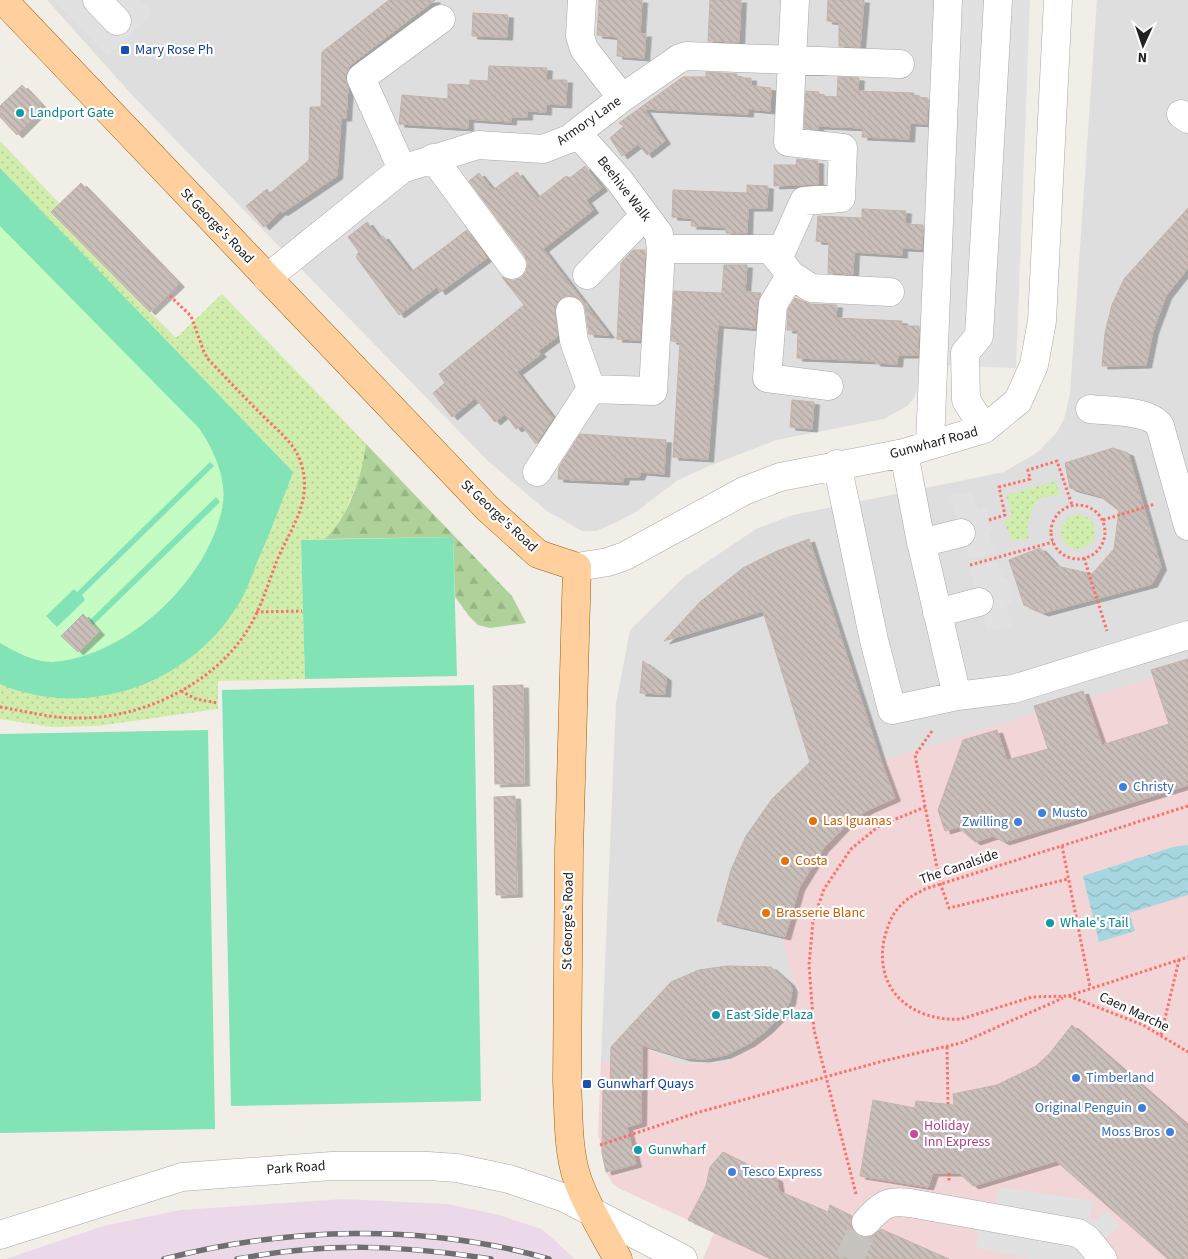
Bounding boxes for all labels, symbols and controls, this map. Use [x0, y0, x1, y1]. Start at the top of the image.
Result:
north arrow [1118, 20, 1168, 70]
place label: Mary Rose Ph [135, 40, 213, 60]
marker: Mary Rose Ph [119, 44, 131, 56]
text: N [1137, 47, 1148, 67]
street label: Armory Lane [553, 91, 625, 151]
place label: Landport Gate [30, 103, 114, 123]
marker: Landport Gate [14, 107, 26, 119]
street label: Beehive Walk [592, 152, 656, 226]
street label: St George's Road [176, 184, 258, 268]
street label: Gunwharf Road [888, 422, 980, 464]
street label: St George's Road [456, 475, 542, 557]
place label: Christy [1133, 777, 1174, 797]
marker: Christy [1117, 781, 1129, 793]
place label: Musto [1052, 803, 1088, 823]
marker: Musto [1036, 807, 1048, 819]
place label: Las Iguanas [823, 811, 892, 831]
place label: Zwilling [962, 812, 1008, 832]
marker: Las Iguanas [807, 815, 819, 827]
marker: Zwilling [1012, 816, 1024, 828]
street label: The Canalside [917, 844, 1001, 890]
place label: Costa [795, 851, 828, 871]
marker: Costa [779, 855, 791, 867]
street label: St George's Road [557, 872, 579, 970]
place label: Brasserie Blanc [776, 903, 866, 923]
marker: Brasserie Blanc [760, 907, 772, 919]
place label: Whale's Tail [1060, 913, 1129, 933]
marker: Whale's Tail [1044, 917, 1056, 929]
street label: Caen Marche [1096, 987, 1172, 1037]
place label: East Side Plaza [726, 1005, 813, 1025]
marker: East Side Plaza [710, 1009, 722, 1021]
place label: Timberland [1086, 1068, 1154, 1088]
marker: Timberland [1070, 1072, 1082, 1084]
place label: Gunwharf Quays [597, 1074, 694, 1094]
marker: Gunwharf Quays [581, 1078, 593, 1090]
place label: Original Penguin [1035, 1098, 1132, 1118]
marker: Original Penguin [1136, 1102, 1148, 1114]
place label: Holiday Inn Express [924, 1116, 990, 1152]
place label: Moss Bros [1101, 1122, 1160, 1142]
marker: Moss Bros [1164, 1126, 1176, 1138]
marker: Holiday Inn Express [908, 1128, 920, 1140]
place label: Gunwharf [648, 1140, 707, 1160]
marker: Gunwharf [632, 1144, 644, 1156]
street label: Park Road [266, 1156, 326, 1180]
place label: Tesco Express [742, 1162, 822, 1182]
marker: Tesco Express [726, 1166, 738, 1178]

